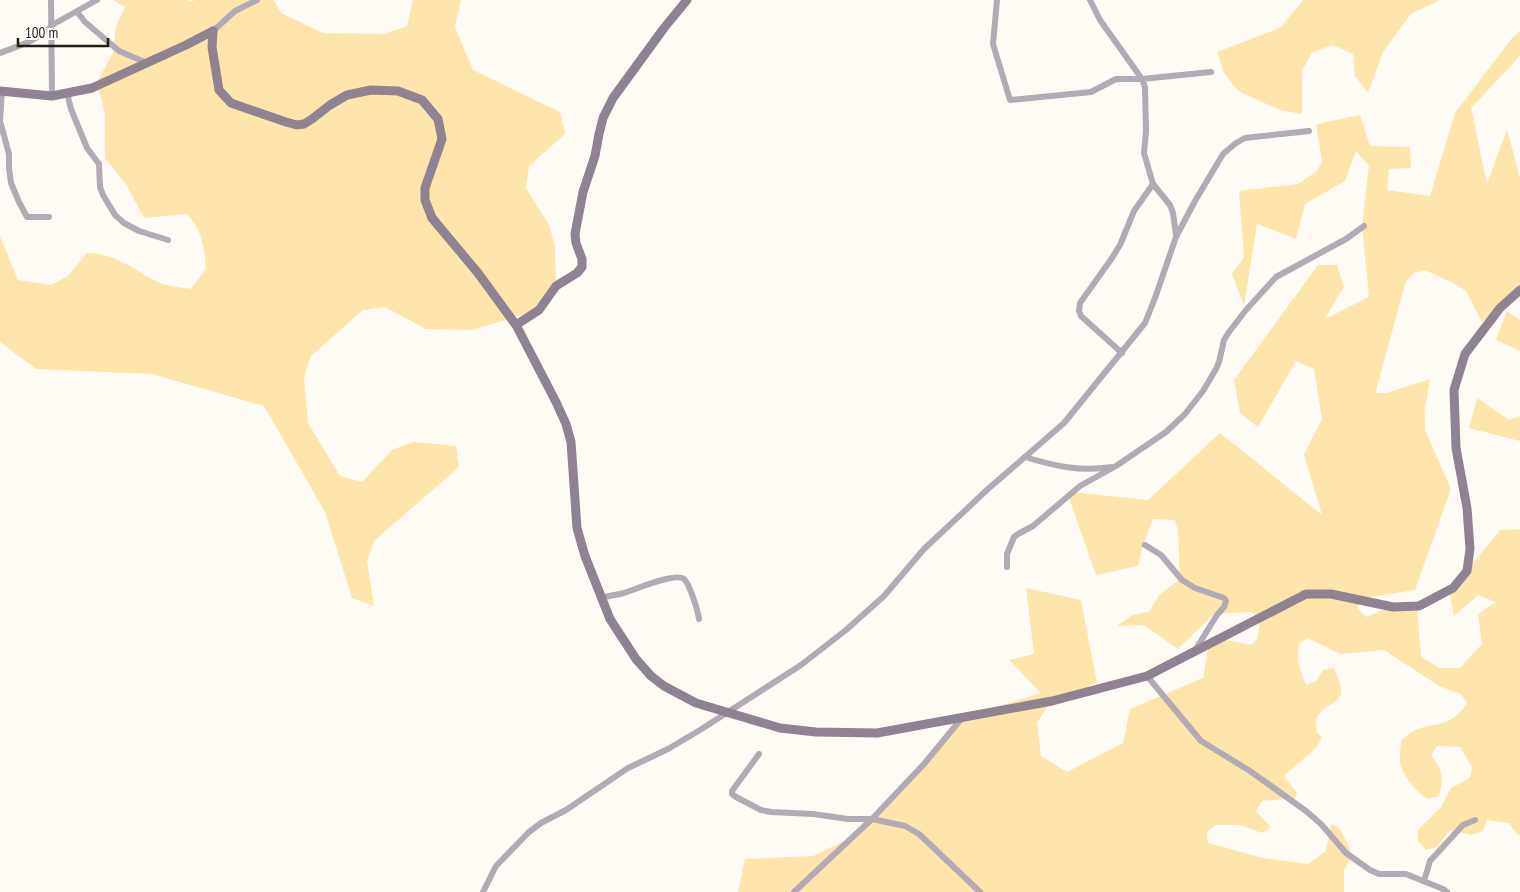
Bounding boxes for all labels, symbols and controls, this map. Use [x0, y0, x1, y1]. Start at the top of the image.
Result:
scale bar [18, 15, 108, 47]
text: 100 m [25, 23, 58, 42]

